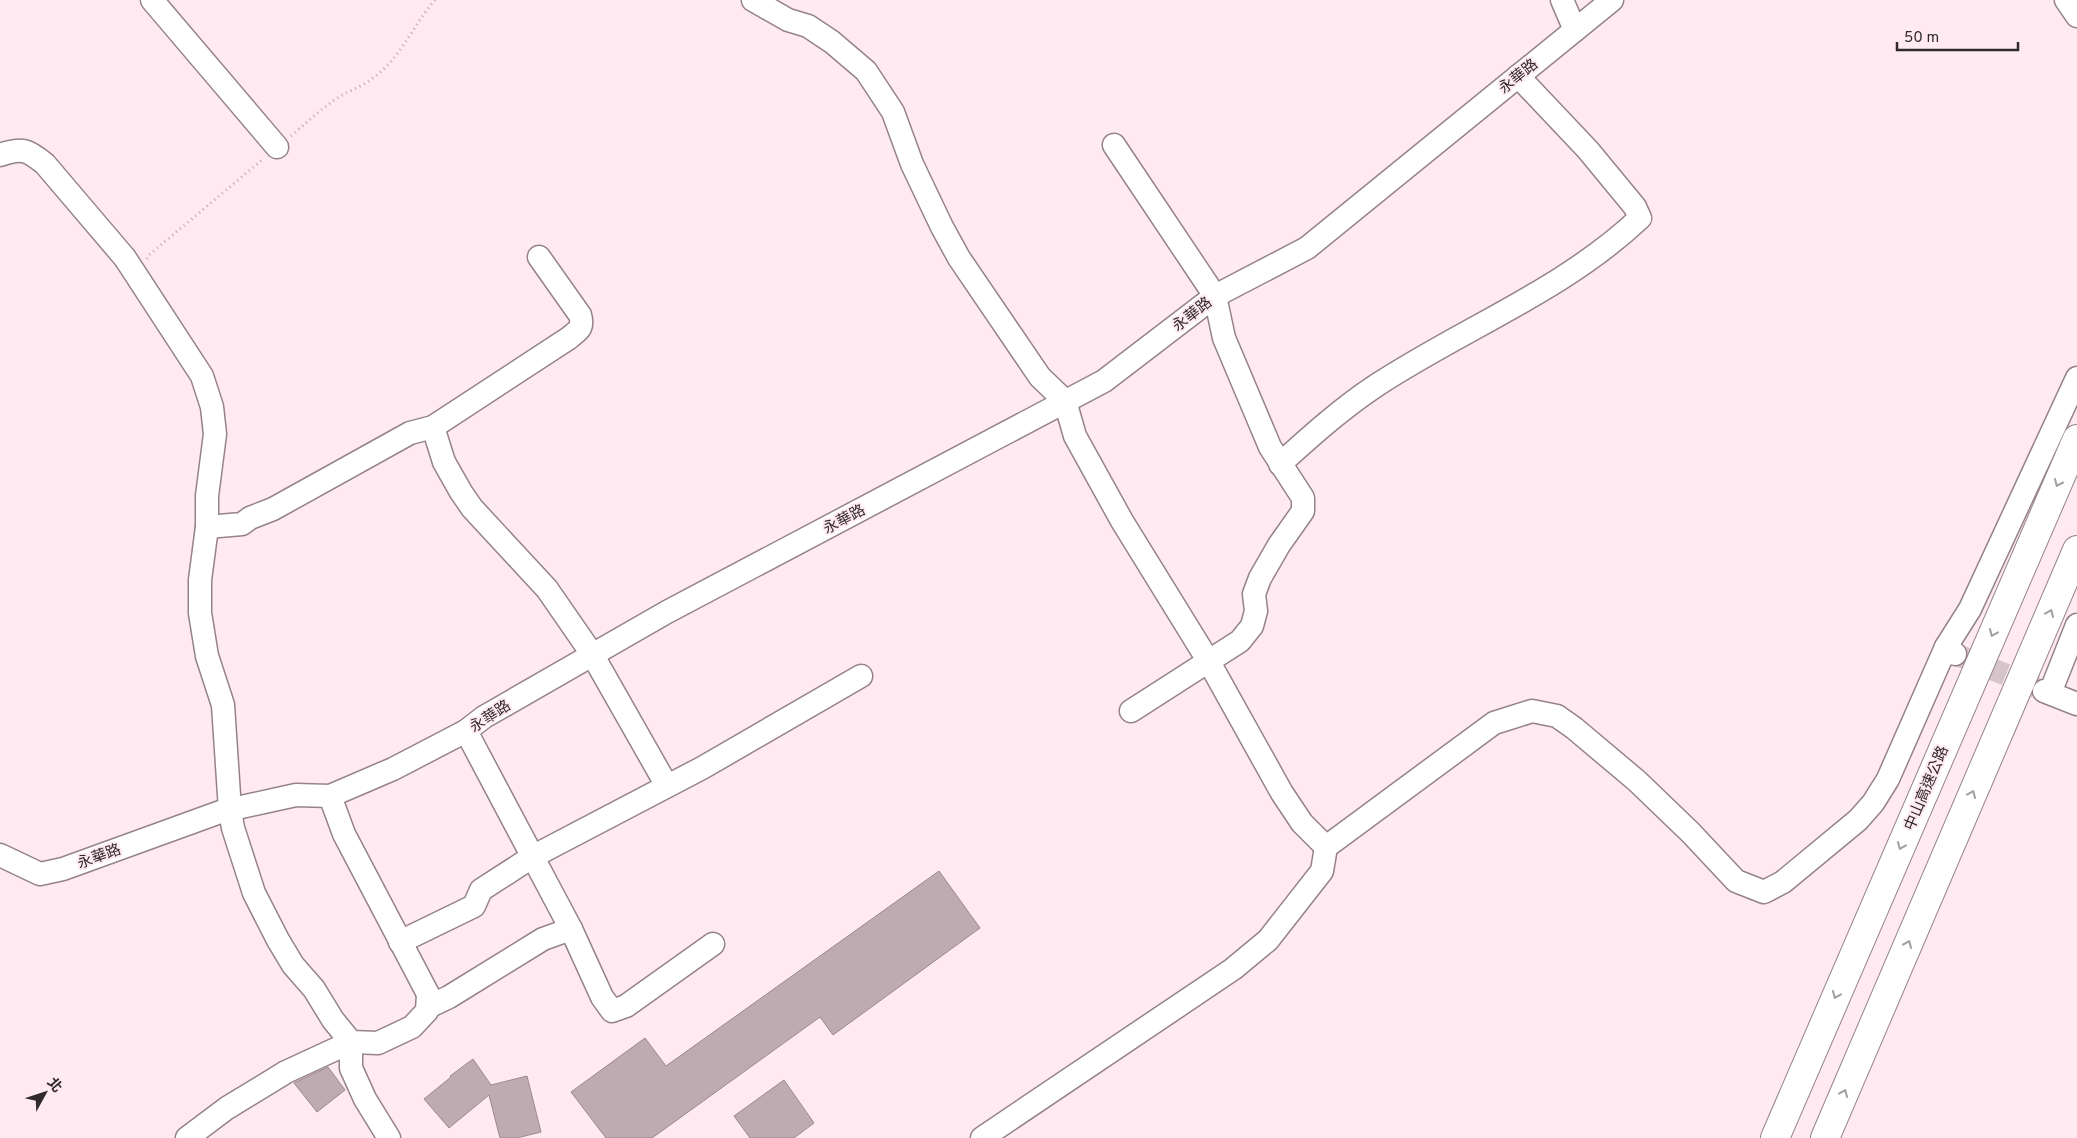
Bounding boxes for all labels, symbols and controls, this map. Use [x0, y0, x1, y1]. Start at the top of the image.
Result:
scale bar [1897, 20, 2018, 52]
text: 50 m [1904, 29, 1939, 48]
street label: 永華路 [1495, 56, 1542, 99]
street label: 永華路 [1169, 294, 1217, 337]
one-way arrow [2053, 478, 2064, 487]
street label: 永華路 [820, 501, 869, 539]
one-way arrow [2044, 609, 2055, 618]
one-way arrow [1989, 628, 1999, 636]
street label: 永華路 [467, 697, 515, 737]
street label: 中山高速公路 [1900, 743, 1954, 834]
one-way arrow [1966, 790, 1977, 799]
street label: 永華路 [75, 841, 124, 874]
one-way arrow [1896, 841, 1907, 850]
one-way arrow [1902, 940, 1913, 949]
one-way arrow [1832, 990, 1843, 999]
north arrow [20, 1068, 70, 1118]
text: 北 [43, 1075, 65, 1096]
one-way arrow [1838, 1089, 1849, 1098]

